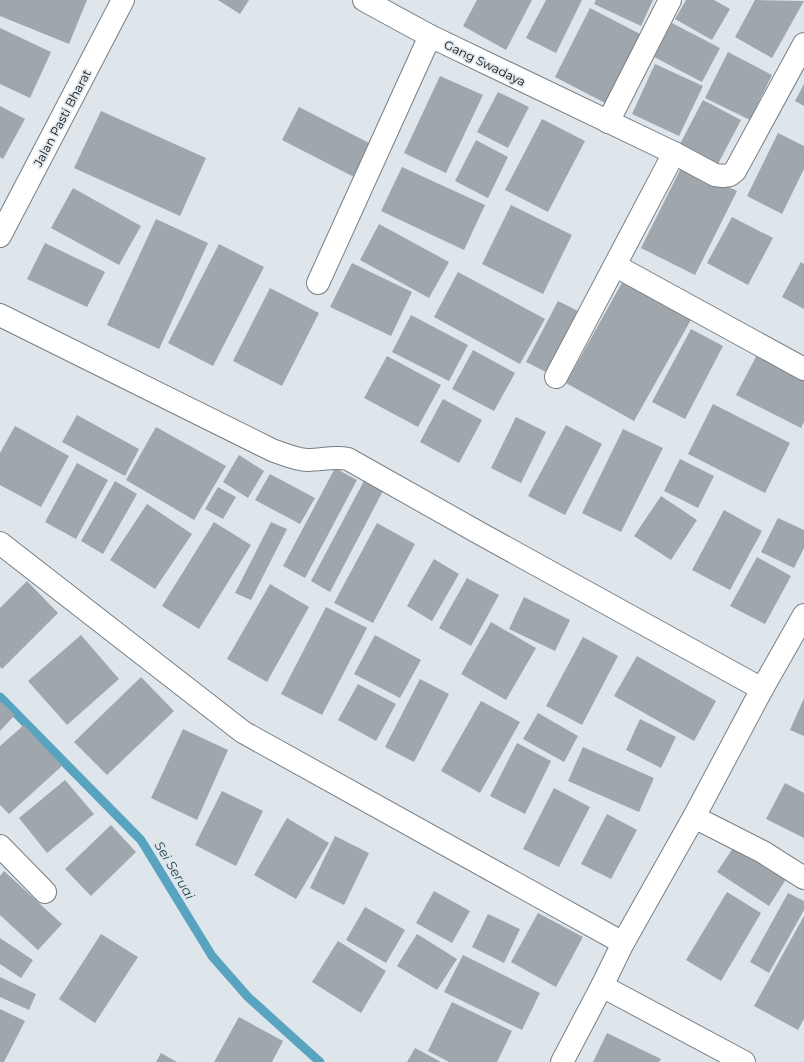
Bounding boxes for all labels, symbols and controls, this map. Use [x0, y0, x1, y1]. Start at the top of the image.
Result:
street label: Gang Swadaya [442, 37, 528, 89]
street label: Jalan Pasti Bharat [30, 67, 94, 170]
water label: Sei Seruai [151, 838, 199, 902]

